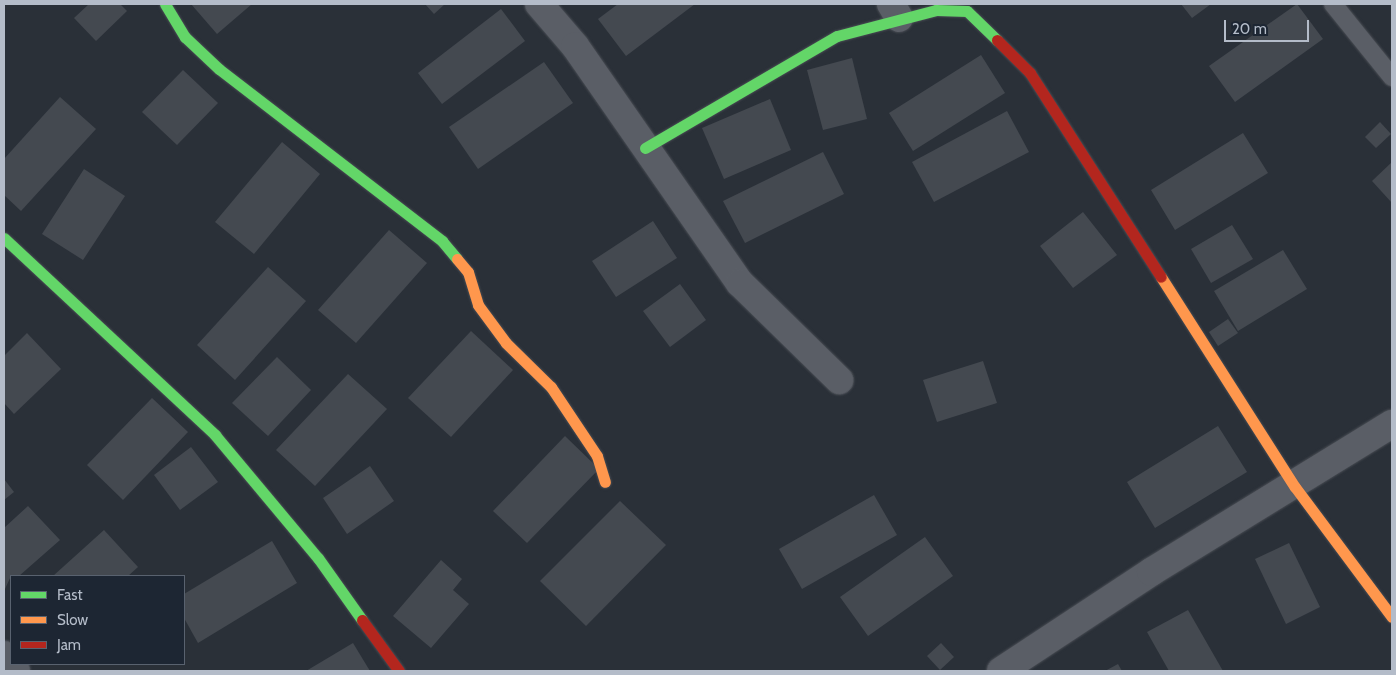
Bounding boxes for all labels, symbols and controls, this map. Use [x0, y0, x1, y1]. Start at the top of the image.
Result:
scale bar [1226, 10, 1311, 42]
text: 20 m [1232, 20, 1267, 38]
legend [10, 575, 185, 665]
text: Fast [57, 586, 82, 604]
text: Slow [57, 611, 88, 629]
text: Jam [57, 636, 81, 654]

